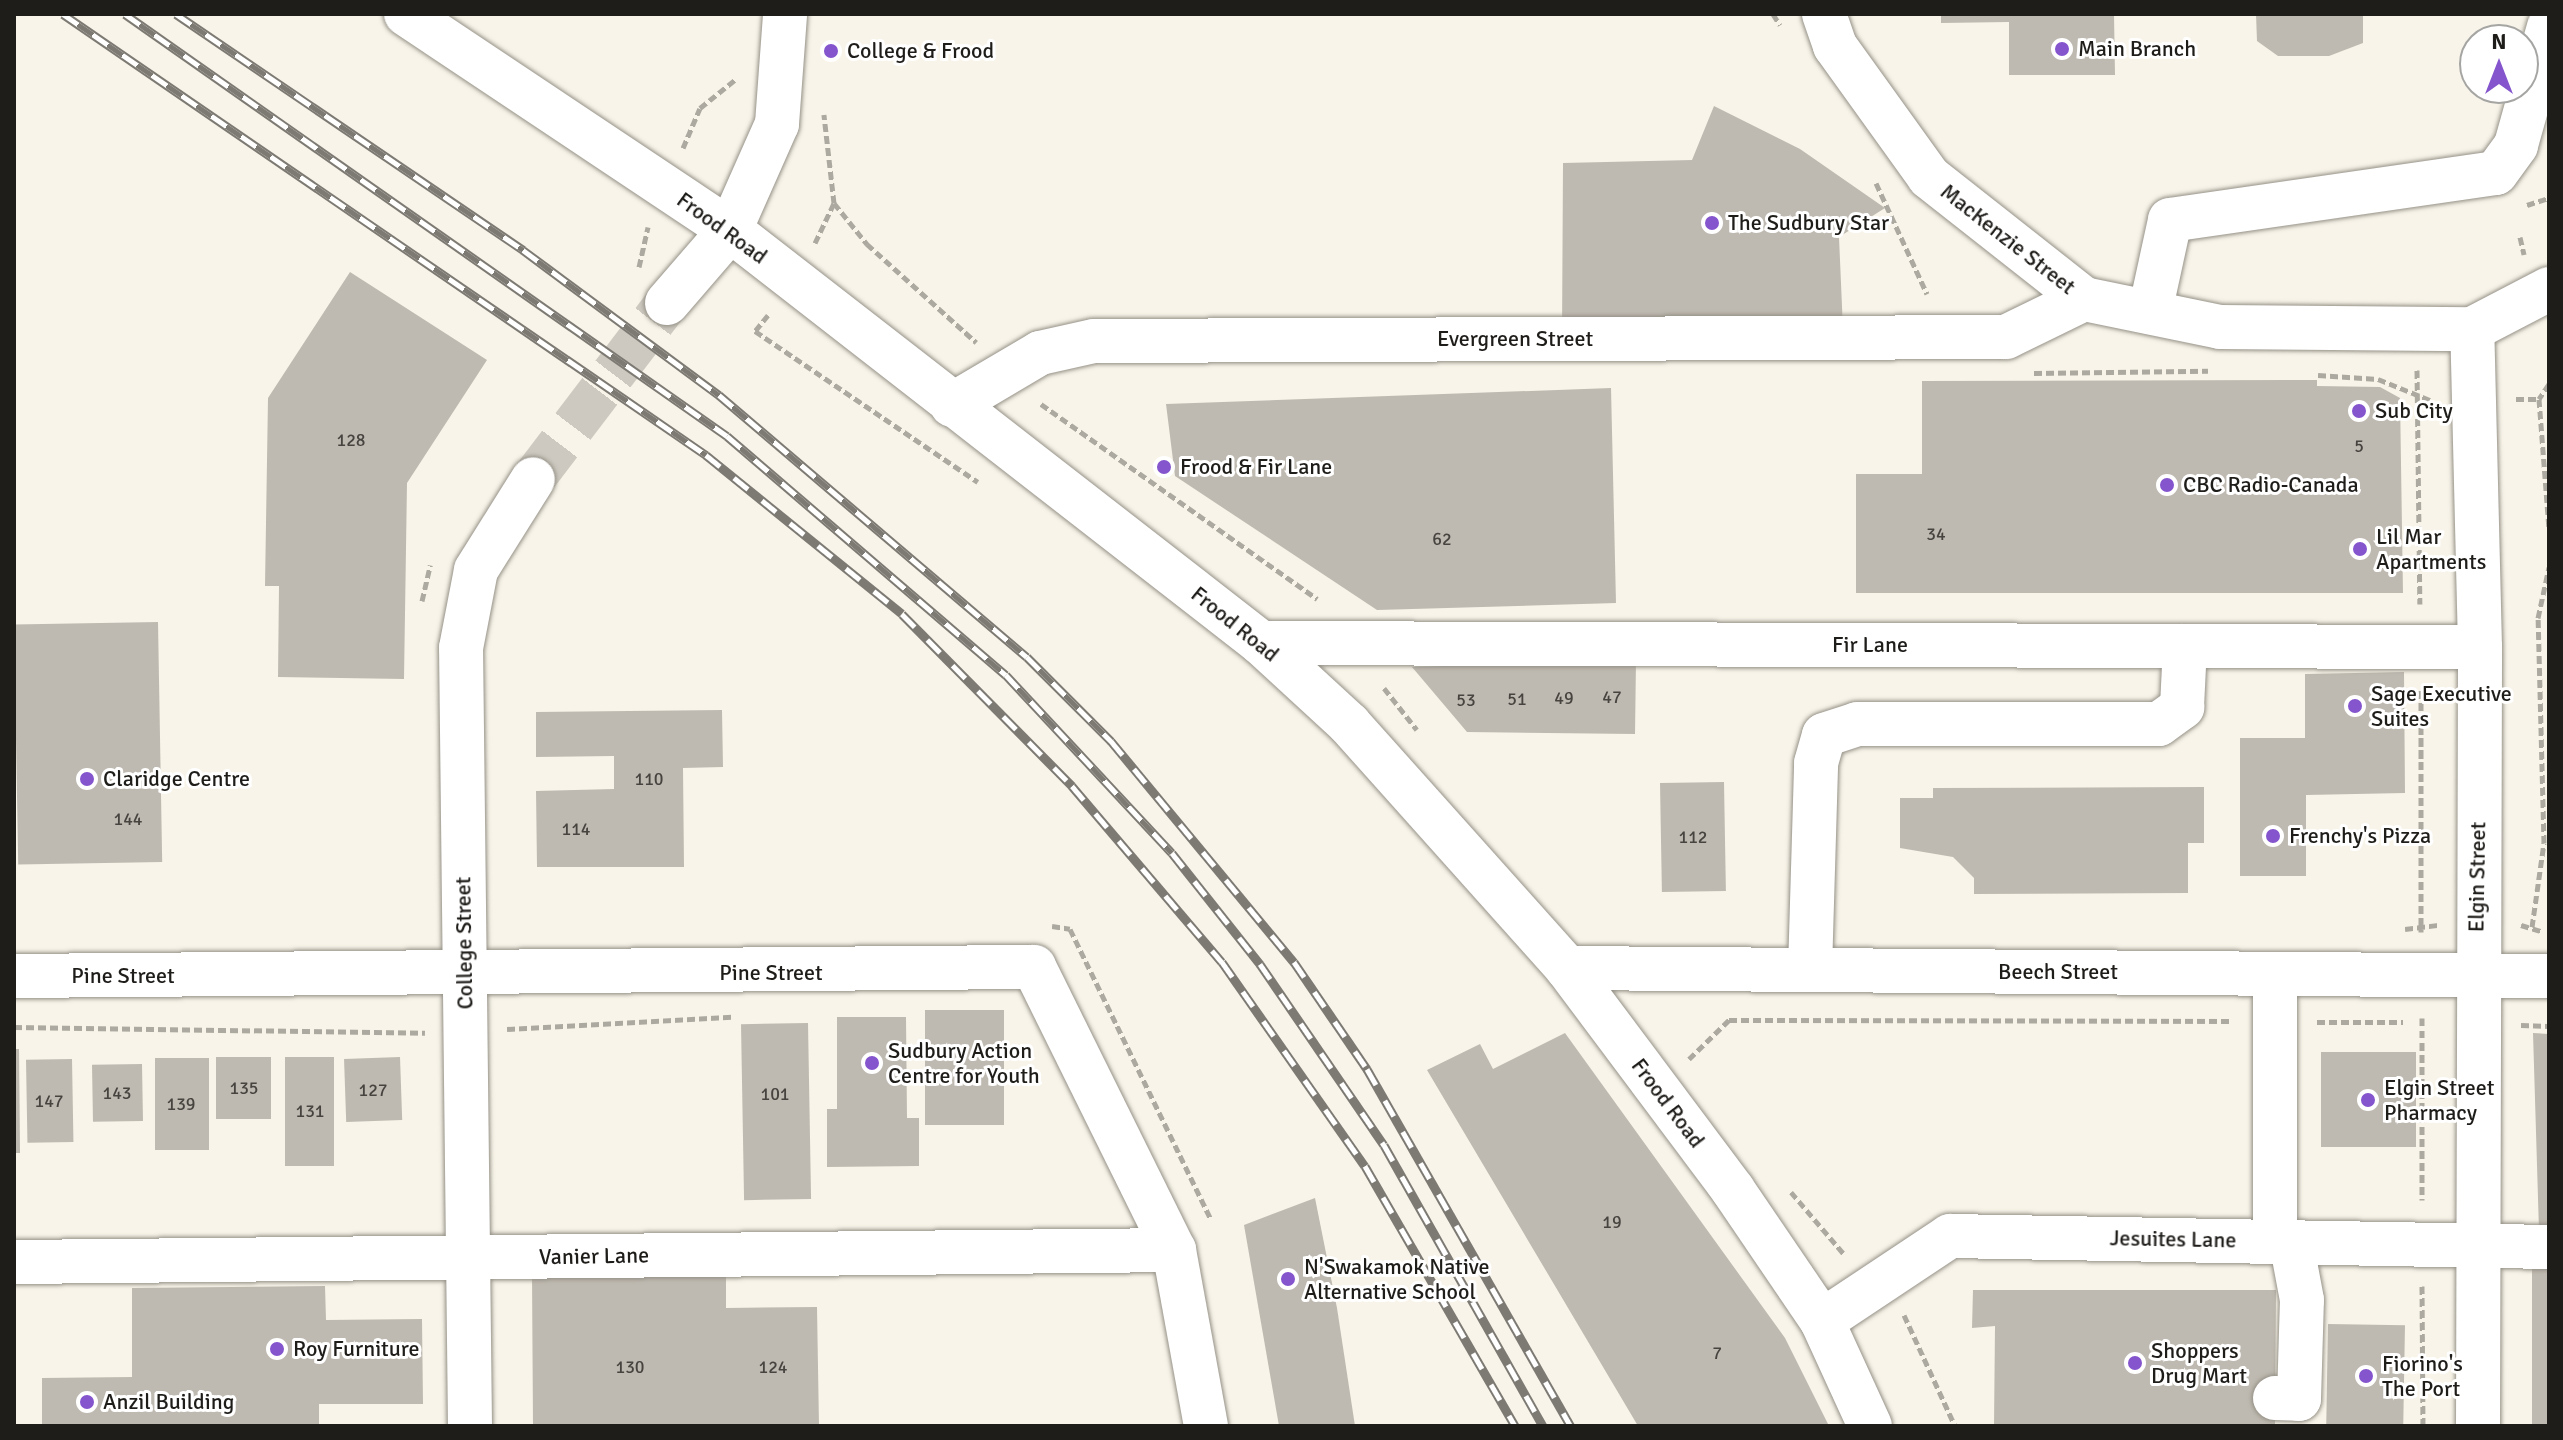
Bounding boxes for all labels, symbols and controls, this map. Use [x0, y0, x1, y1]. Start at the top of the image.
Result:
north arrow [2459, 24, 2539, 104]
text: N [2491, 28, 2507, 55]
place label: Main Branch [2078, 36, 2196, 62]
place label: College & Frood [847, 38, 994, 64]
marker: Main Branch [2053, 40, 2071, 58]
marker: College & Frood [822, 42, 840, 60]
street label: MacKenzie Street [1935, 178, 2081, 300]
street label: Frood Road [672, 186, 772, 270]
place label: The Sudbury Star [1728, 210, 1889, 236]
marker: The Sudbury Star [1703, 214, 1721, 232]
street label: Evergreen Street [1437, 326, 1593, 352]
place label: Sub City [2375, 398, 2453, 424]
marker: Sub City [2350, 402, 2368, 420]
house number: 128 [336, 429, 366, 451]
house number: 5 [2354, 435, 2364, 457]
place label: Frood & Fir Lane [1180, 454, 1332, 480]
marker: Frood & Fir Lane [1155, 458, 1173, 476]
place label: CBC Radio-Canada [2183, 472, 2359, 498]
marker: CBC Radio-Canada [2158, 476, 2176, 494]
house number: 34 [1926, 523, 1946, 545]
place label: Lil Mar Apartments [2376, 523, 2486, 574]
house number: 62 [1432, 528, 1452, 550]
marker: Lil Mar Apartments [2351, 540, 2369, 558]
street label: Frood Road [1186, 581, 1284, 667]
street label: Fir Lane [1832, 632, 1908, 658]
place label: Sage Executive Suites [2371, 680, 2512, 732]
house number: 47 [1602, 686, 1622, 708]
house number: 49 [1554, 687, 1574, 709]
house number: 51 [1507, 688, 1527, 710]
house number: 53 [1456, 689, 1476, 711]
marker: Sage Executive Suites [2346, 697, 2364, 715]
place label: Claridge Centre [103, 766, 250, 792]
house number: 110 [634, 768, 664, 790]
marker: Claridge Centre [78, 770, 96, 788]
house number: 144 [113, 808, 143, 830]
house number: 114 [561, 818, 591, 840]
street label: Elgin Street [2463, 822, 2491, 932]
place label: Frenchy's Pizza [2289, 823, 2431, 849]
house number: 112 [1678, 826, 1708, 848]
marker: Frenchy's Pizza [2264, 827, 2282, 845]
street label: College Street [450, 876, 478, 1010]
street label: Beech Street [1998, 959, 2118, 985]
street label: Pine Street [719, 960, 823, 986]
street label: Pine Street [71, 963, 175, 989]
place label: Sudbury Action Centre for Youth [888, 1037, 1040, 1088]
street label: Frood Road [1626, 1053, 1710, 1153]
marker: Sudbury Action Centre for Youth [863, 1054, 881, 1072]
place label: Elgin Street Pharmacy [2384, 1074, 2494, 1126]
house number: 135 [229, 1077, 259, 1099]
house number: 127 [358, 1079, 388, 1101]
house number: 143 [102, 1082, 132, 1104]
house number: 101 [760, 1083, 790, 1105]
house number: 147 [34, 1090, 64, 1112]
marker: Elgin Street Pharmacy [2359, 1091, 2377, 1109]
house number: 139 [166, 1093, 196, 1115]
house number: 131 [295, 1100, 325, 1122]
house number: 19 [1602, 1211, 1622, 1233]
street label: Jesuites Lane [2109, 1225, 2237, 1253]
street label: Vanier Lane [539, 1242, 649, 1270]
place label: N'Swakamok Native Alternative School [1304, 1253, 1489, 1304]
marker: N'Swakamok Native Alternative School [1279, 1270, 1297, 1288]
place label: Roy Furniture [293, 1336, 419, 1362]
place label: Shoppers Drug Mart [2151, 1337, 2247, 1388]
marker: Roy Furniture [268, 1340, 286, 1358]
house number: 7 [1712, 1342, 1722, 1364]
place label: Fiorino's The Port [2382, 1350, 2463, 1402]
marker: Shoppers Drug Mart [2126, 1354, 2144, 1372]
house number: 130 [615, 1356, 645, 1378]
house number: 124 [758, 1356, 788, 1378]
marker: Fiorino's The Port [2357, 1367, 2375, 1385]
place label: Anzil Building [103, 1389, 234, 1415]
marker: Anzil Building [78, 1393, 96, 1411]

